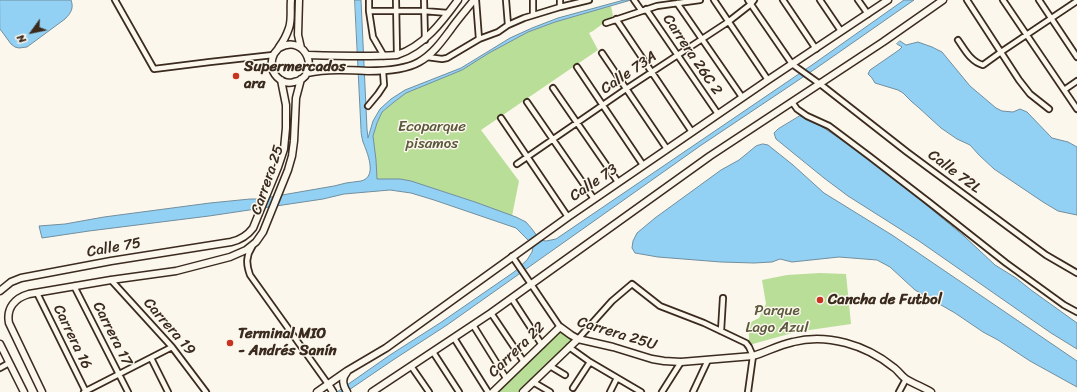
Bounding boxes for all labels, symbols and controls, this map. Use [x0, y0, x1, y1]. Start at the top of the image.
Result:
street label: Carrera 26C 2 [658, 11, 726, 99]
north arrow [12, 12, 52, 52]
text: N [11, 30, 32, 47]
street label: Calle 73A [598, 48, 660, 98]
place label: Supermercados ara [244, 58, 346, 93]
marker: Supermercados ara [231, 71, 241, 81]
park label: Ecoparque pisamos [398, 118, 466, 153]
street label: Carrera 25 [248, 143, 288, 217]
street label: Calle 72L [924, 146, 984, 198]
street label: Calle 73 [567, 160, 621, 206]
street label: Calle 75 [85, 234, 143, 262]
place label: Cancha de Futbol [828, 291, 942, 309]
street label: Carrera 19 [139, 295, 199, 359]
marker: Cancha de Futbol [815, 295, 825, 305]
street label: Carrera 17 [88, 299, 136, 369]
street label: Carrera 16 [49, 302, 95, 372]
park label: Parque Lago Azul [746, 302, 808, 337]
street label: Carrera 25U [575, 313, 659, 355]
street label: Carrera 22 [485, 319, 549, 381]
place label: Terminal MIO - Andrés Sanín [238, 325, 337, 360]
marker: Terminal MIO - Andrés Sanín [225, 338, 235, 348]

